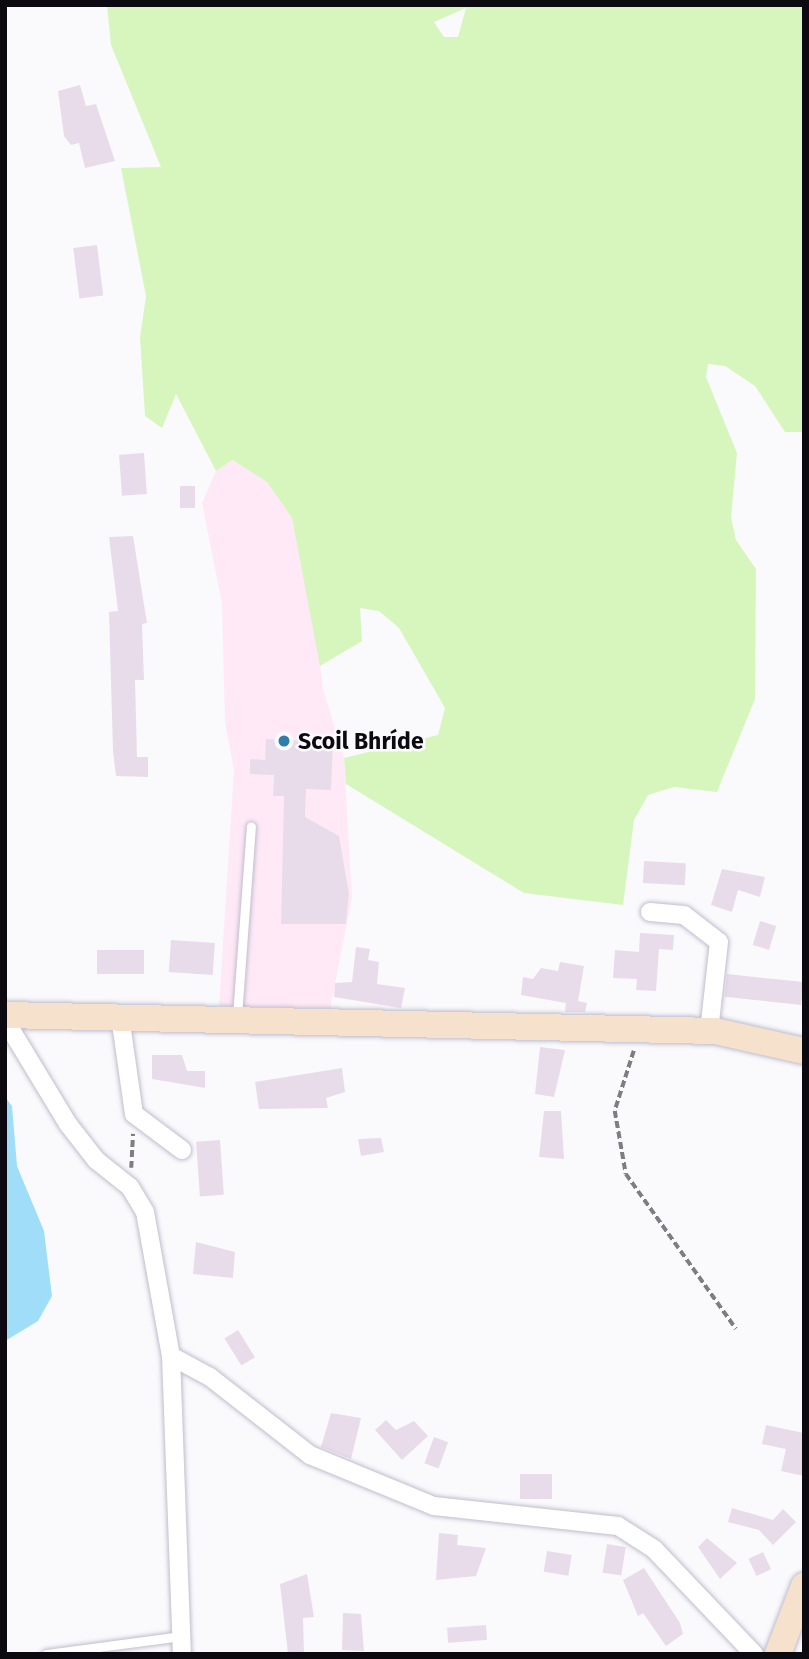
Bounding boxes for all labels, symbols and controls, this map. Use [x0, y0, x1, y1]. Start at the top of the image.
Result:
place label: Scoil Bhríde [298, 727, 424, 755]
marker: Scoil Bhríde [276, 733, 292, 749]

